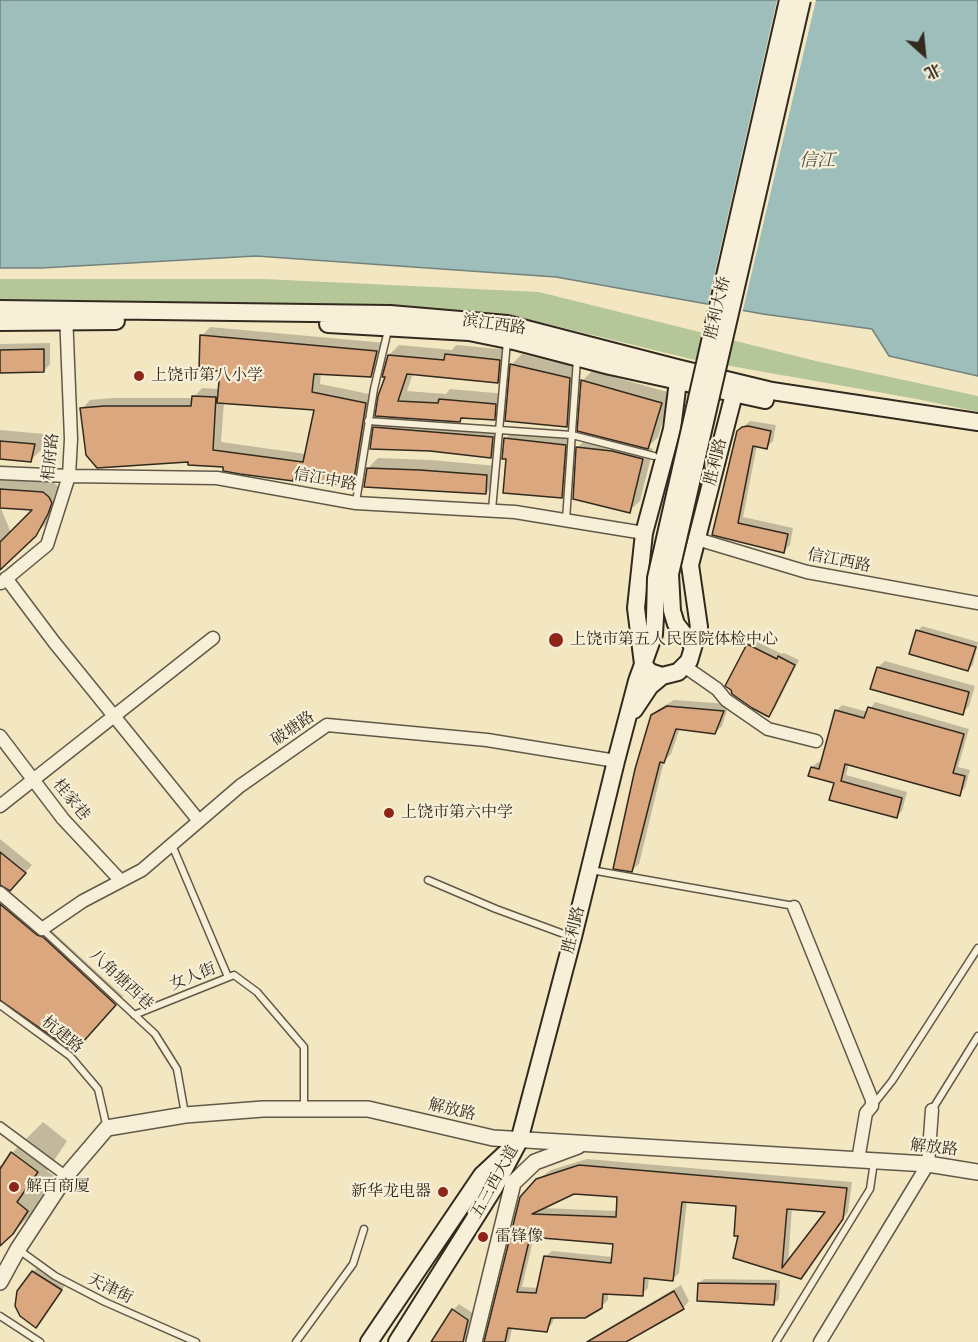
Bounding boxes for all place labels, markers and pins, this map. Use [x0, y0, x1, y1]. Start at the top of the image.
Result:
place label: 上饶市第八小学 [151, 366, 263, 386]
marker: 上饶市第八小学 [132, 369, 146, 383]
place label: 上饶市第五人民医院体检中心 [570, 630, 778, 650]
marker: 上饶市第五人民医院体检中心 [547, 631, 565, 649]
place label: 上饶市第六中学 [401, 803, 513, 823]
marker: 上饶市第六中学 [382, 806, 396, 820]
place label: 解百商厦 [26, 1177, 90, 1197]
marker: 解百商厦 [7, 1180, 21, 1194]
place label: 新华龙电器 [351, 1182, 431, 1202]
marker: 新华龙电器 [436, 1185, 450, 1199]
place label: 雷锋像 [495, 1227, 543, 1247]
marker: 雷锋像 [476, 1230, 490, 1244]

